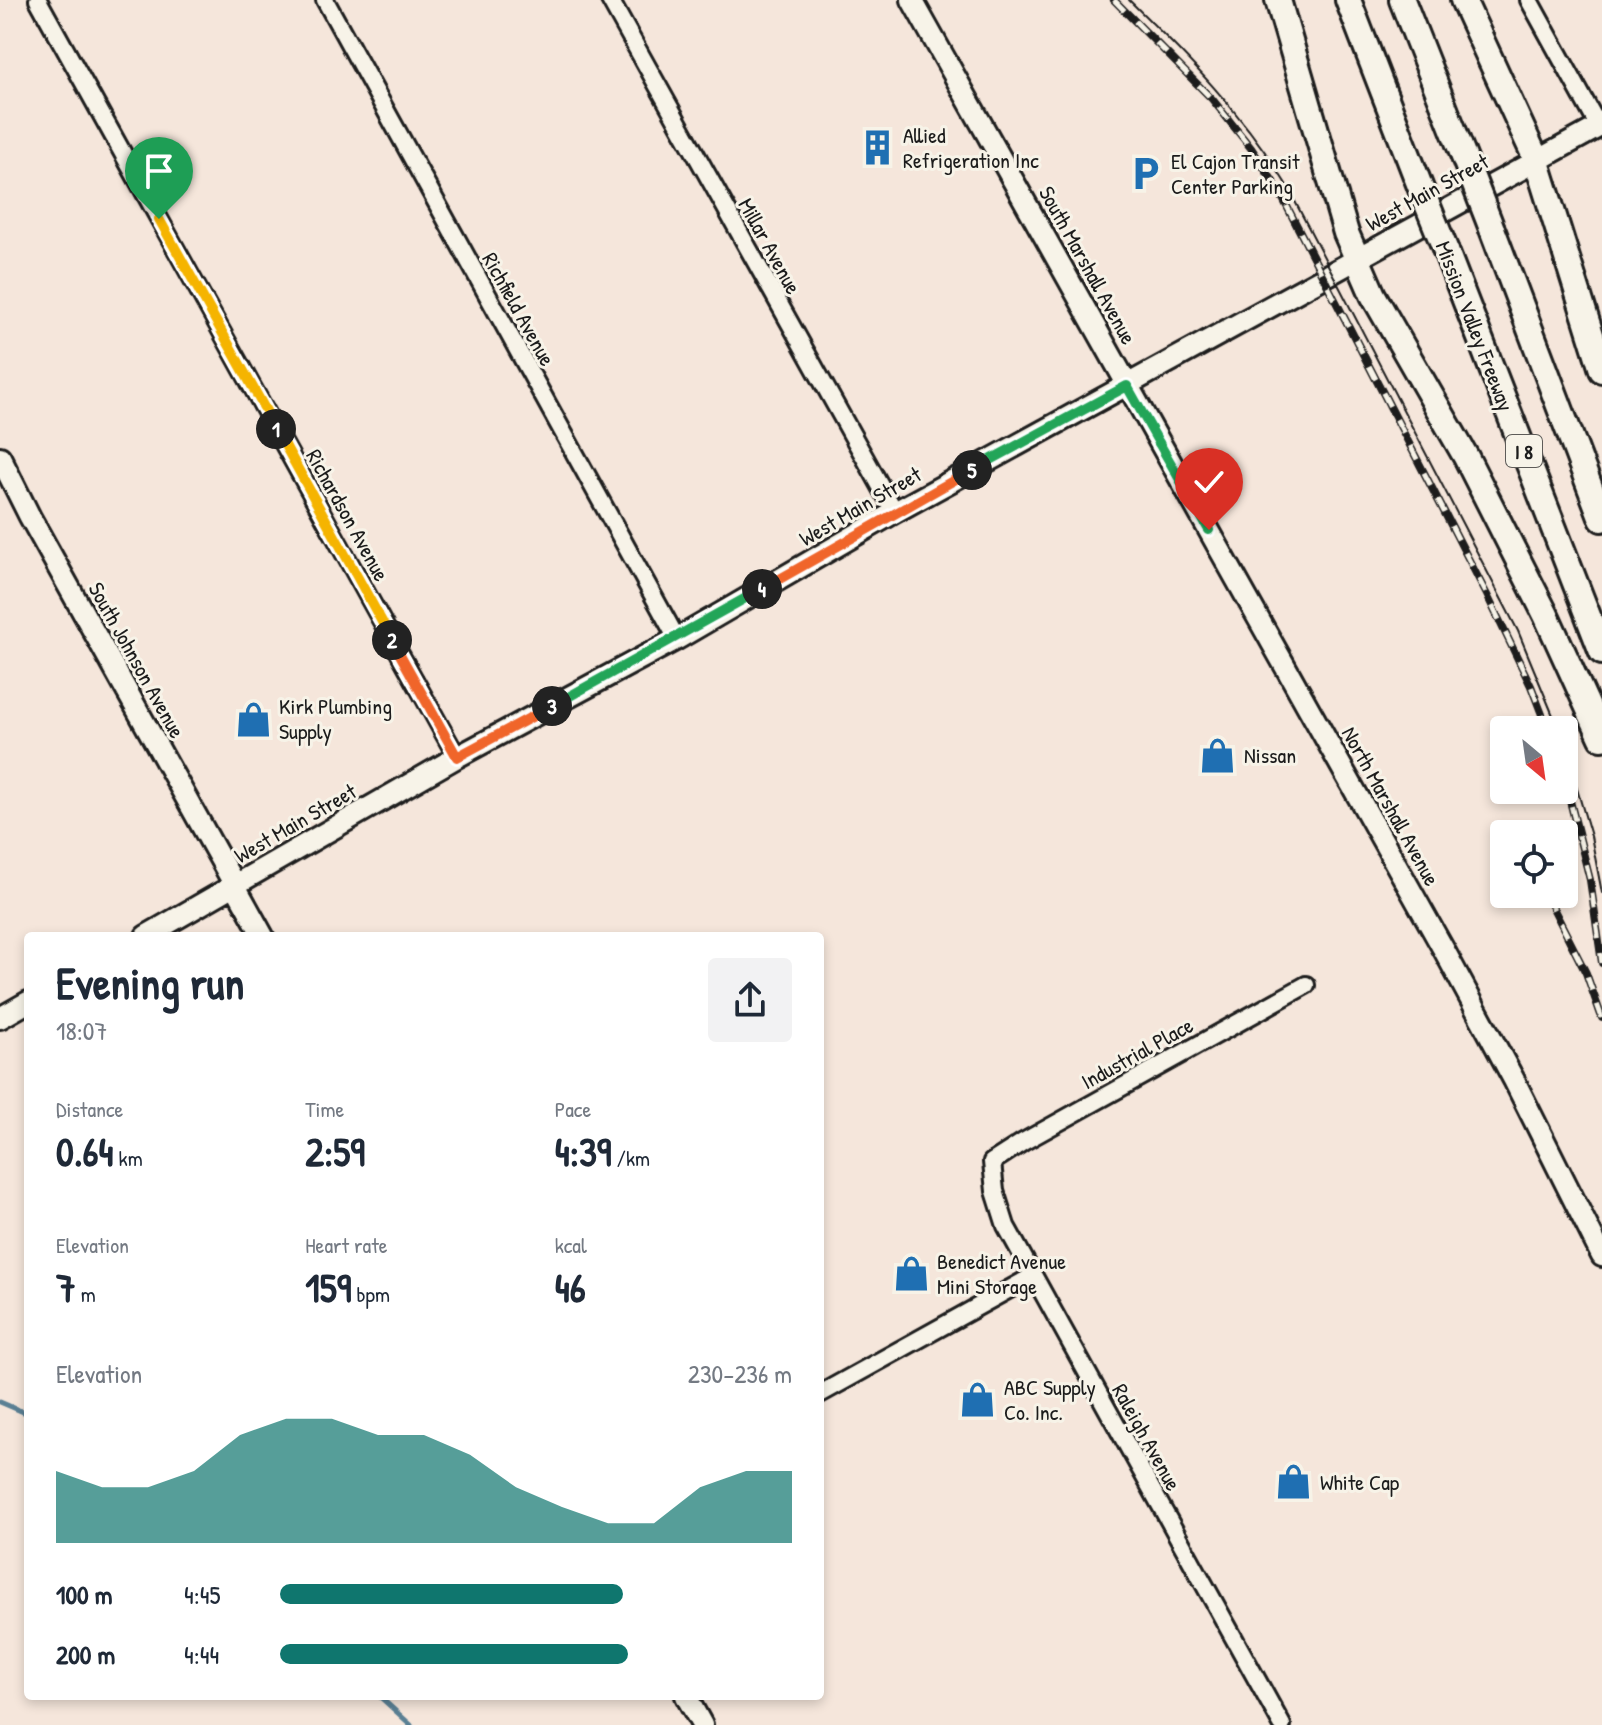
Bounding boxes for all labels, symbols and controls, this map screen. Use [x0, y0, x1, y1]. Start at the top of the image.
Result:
place label: Allied Refrigeration Inc [903, 120, 1039, 175]
building icon: Allied Refrigeration Inc [858, 129, 896, 167]
pin [125, 137, 193, 219]
place label: El Cajon Transit Center Parking [1171, 146, 1300, 201]
street label: West Main Street [1360, 146, 1494, 238]
icon: arrive [137, 149, 181, 193]
parking icon: El Cajon Transit Center Parking [1126, 155, 1164, 193]
street label: South Marshall Avenue [1032, 181, 1144, 350]
street label: Millar Avenue [731, 193, 809, 300]
street label: Mission Valley Freeway [1429, 237, 1521, 415]
street label: Richfield Avenue [475, 247, 563, 371]
pin: 1 [256, 409, 296, 449]
text: 1 [272, 414, 280, 444]
road number: I 8 [1506, 435, 1542, 467]
street label: Richardson Avenue [299, 444, 397, 587]
pin [1175, 448, 1243, 530]
pin: 5 [952, 450, 992, 490]
text: 5 [967, 455, 977, 485]
street label: West Main Street [793, 459, 927, 553]
icon: check [1187, 460, 1231, 504]
pin: 4 [742, 569, 782, 609]
text: 4 [758, 574, 766, 604]
street label: South Johnson Avenue [82, 577, 192, 744]
pin: 2 [372, 620, 412, 660]
text: 2 [387, 625, 397, 655]
pin: 3 [532, 686, 572, 726]
place label: Kirk Plumbing Supply [279, 691, 392, 746]
text: 3 [547, 691, 557, 721]
shop icon: Kirk Plumbing Supply [234, 700, 272, 738]
north arrow [1490, 716, 1578, 804]
map controls [1490, 716, 1578, 908]
street label: North Marshall Avenue [1335, 721, 1447, 891]
shop icon: Nissan [1199, 736, 1237, 774]
place label: Nissan [1244, 740, 1296, 770]
street label: West Main Street [228, 776, 362, 870]
button: locate [1490, 820, 1578, 908]
text: Evening run [56, 953, 244, 1013]
button: share [708, 958, 792, 1042]
street label: Industrial Place [1076, 1010, 1199, 1096]
text: 18:07 [56, 1013, 107, 1048]
text: Distance [56, 1094, 123, 1124]
text: Time [305, 1094, 344, 1124]
text: Pace [555, 1094, 591, 1124]
text: 0.64 [56, 1124, 113, 1178]
text: 2:59 [305, 1124, 365, 1178]
text: 4:39 [555, 1124, 612, 1178]
text: km [113, 1143, 143, 1173]
text: /km [612, 1143, 650, 1173]
text: Elevation [56, 1230, 129, 1260]
text: Heart rate [305, 1230, 388, 1260]
text: kcal [555, 1230, 587, 1260]
place label: Benedict Avenue Mini Storage [937, 1246, 1066, 1301]
shop icon: Benedict Avenue Mini Storage [892, 1255, 930, 1293]
text: 7 [56, 1260, 76, 1314]
text: 159 [305, 1260, 351, 1314]
text: 46 [555, 1260, 586, 1314]
text: m [76, 1279, 96, 1309]
text: bpm [351, 1279, 390, 1309]
text: Elevation [56, 1356, 142, 1391]
text: 230–236 m [688, 1356, 792, 1391]
place label: ABC Supply Co. Inc. [1004, 1372, 1096, 1427]
street label: Raleigh Avenue [1105, 1378, 1189, 1496]
shop icon: ABC Supply Co. Inc. [959, 1381, 997, 1419]
shop icon: White Cap [1275, 1463, 1313, 1501]
place label: White Cap [1320, 1467, 1400, 1497]
text: 100 m [56, 1577, 112, 1612]
text: 4:45 [184, 1577, 221, 1612]
text: 200 m [56, 1637, 115, 1672]
text: 4:44 [184, 1637, 219, 1672]

